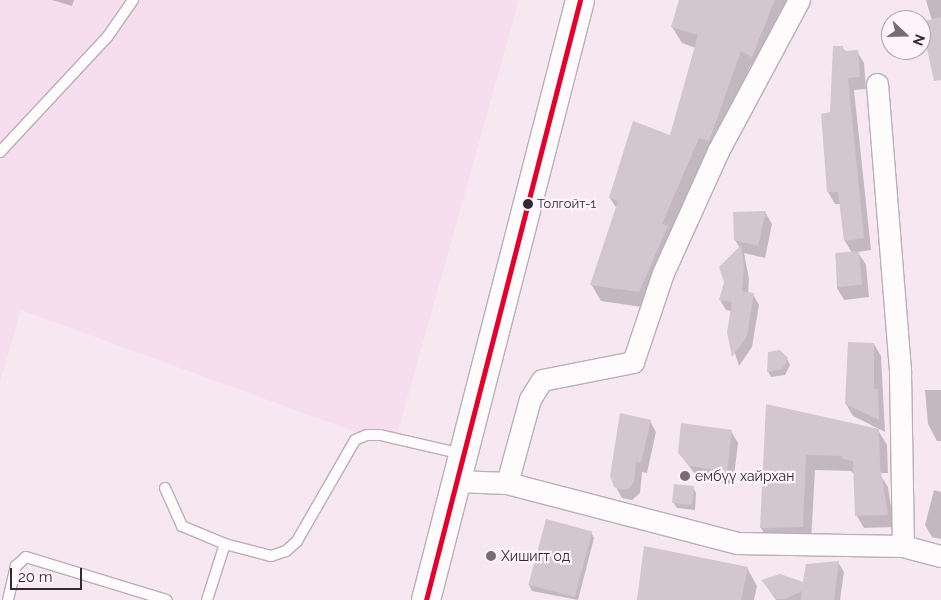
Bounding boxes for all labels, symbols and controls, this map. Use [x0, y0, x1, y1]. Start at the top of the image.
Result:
north arrow [881, 10, 931, 60]
text: N [910, 32, 928, 48]
place label: Толгойт-1 [537, 196, 596, 212]
marker: Толгойт-1 [523, 199, 533, 209]
place label: ембүү хайрхан [695, 468, 794, 484]
marker: ембүү хайрхан [679, 470, 691, 482]
place label: Хишигт од [501, 548, 570, 564]
marker: Хишигт од [485, 550, 497, 562]
scale bar [12, 558, 85, 590]
text: 20 m [18, 568, 53, 586]

